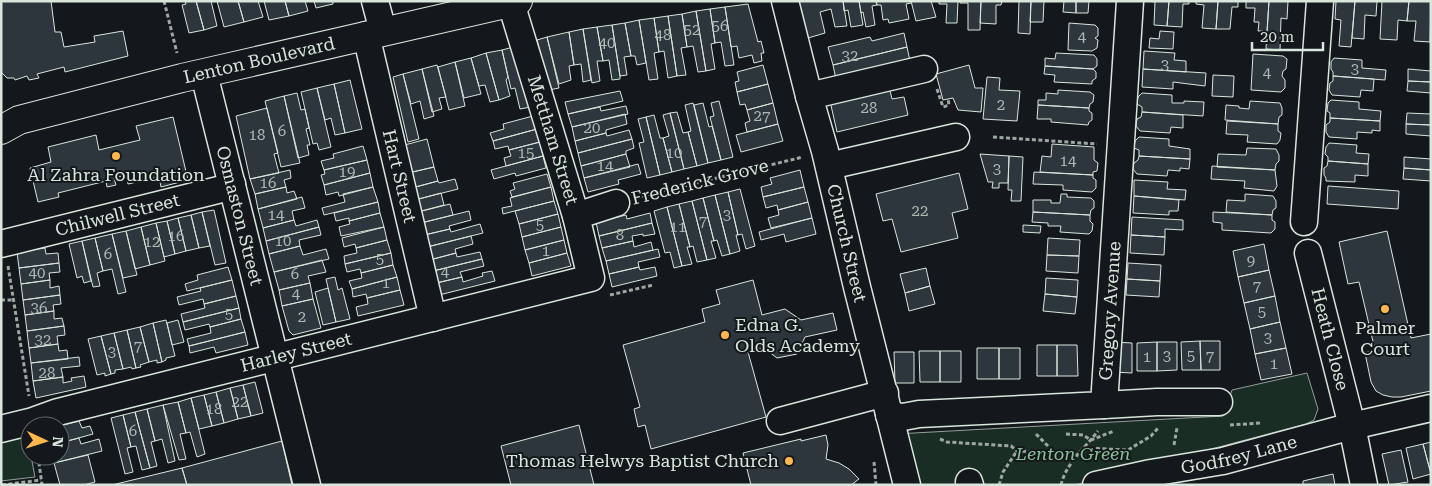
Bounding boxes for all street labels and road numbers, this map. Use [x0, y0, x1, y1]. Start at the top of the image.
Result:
street label: Lenton Boulevard [181, 32, 337, 87]
street label: Mettham Street [524, 72, 583, 207]
street label: Hart Street [379, 127, 421, 225]
street label: Osmaston Street [212, 144, 268, 288]
street label: Frederick Grove [629, 154, 771, 209]
street label: Church Street [823, 182, 872, 305]
street label: Chilwell Street [53, 189, 182, 240]
street label: Gregory Avenue [1095, 240, 1125, 381]
street label: Heath Close [1307, 286, 1354, 393]
street label: Harley Street [238, 328, 354, 376]
street label: Godfrey Lane [1179, 430, 1299, 478]

